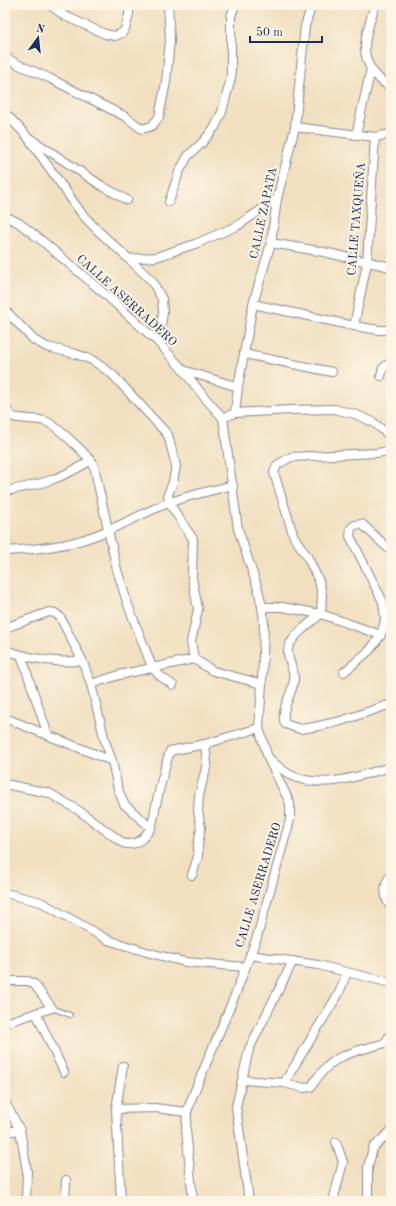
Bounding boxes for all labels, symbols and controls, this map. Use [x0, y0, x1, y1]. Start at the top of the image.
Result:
north arrow [18, 18, 58, 58]
scale bar [250, 18, 322, 44]
text: N [35, 23, 46, 36]
text: 50 m [256, 26, 283, 39]
street label: CALLE TAXQUEÑA [343, 162, 368, 276]
street label: CALLE ZAPATA [248, 166, 280, 260]
street label: CALLE ASERRADERO [74, 253, 179, 349]
street label: CALLE ASERRADERO [234, 821, 284, 949]

